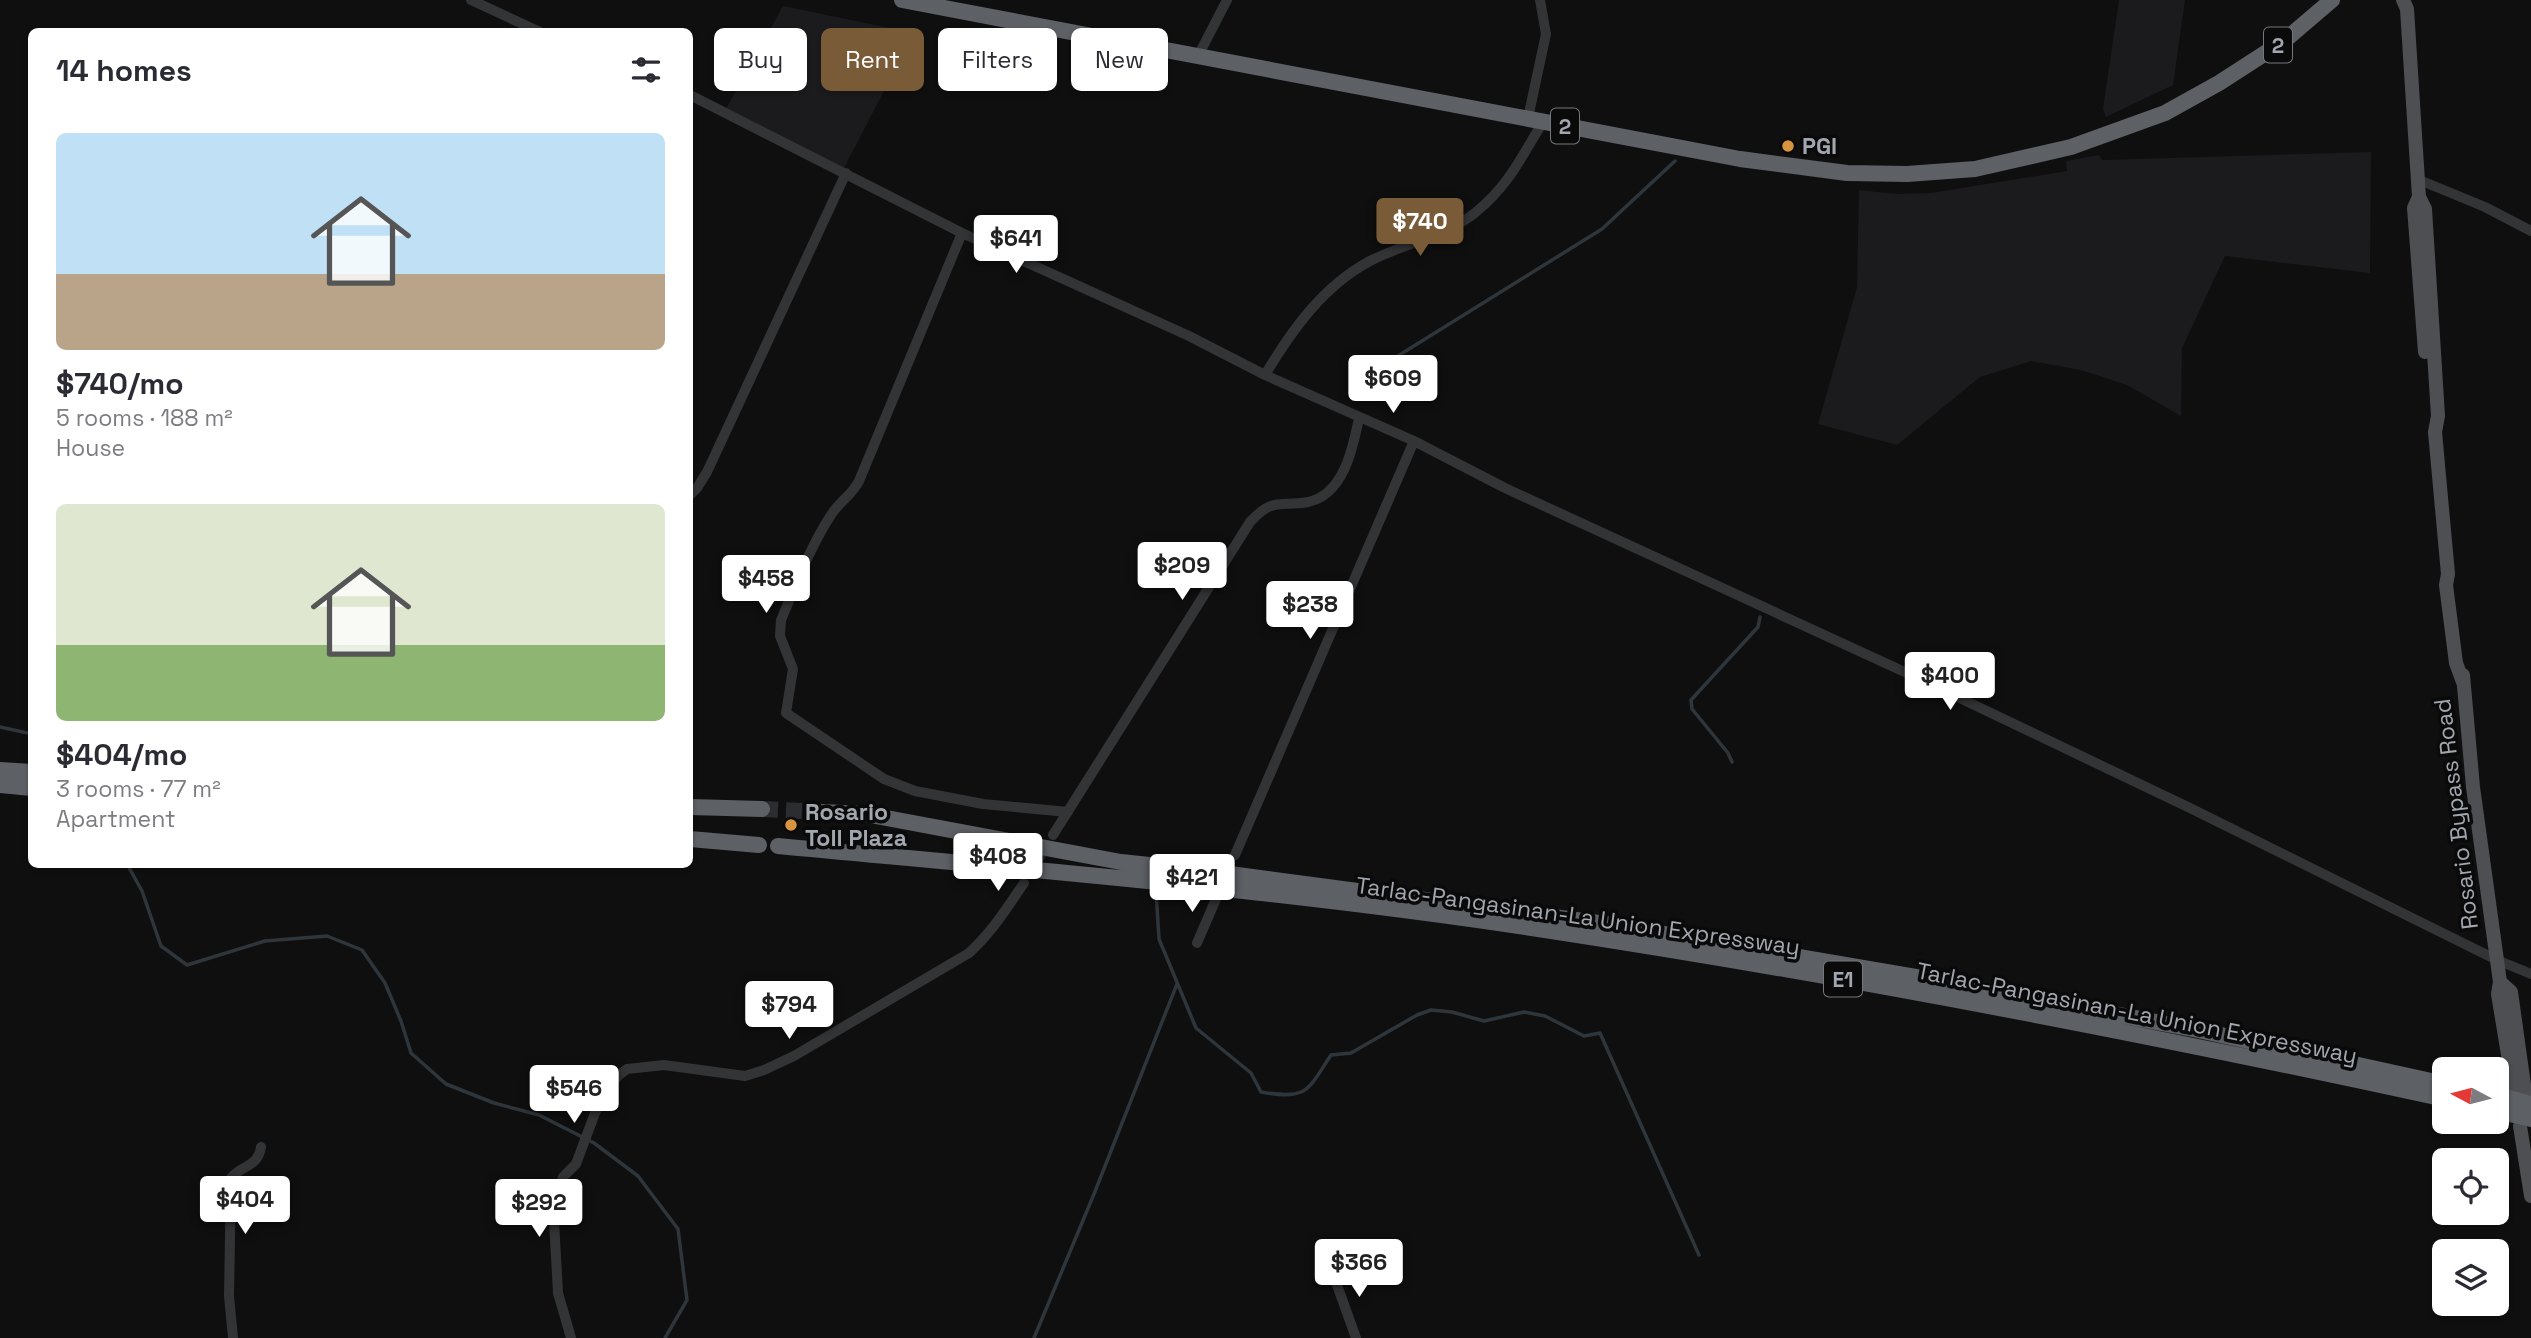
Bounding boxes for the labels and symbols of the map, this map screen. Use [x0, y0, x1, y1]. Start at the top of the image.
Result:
road number: 2 [2264, 28, 2292, 62]
road number: 2 [1551, 108, 1579, 144]
place label: PGI [1802, 131, 1837, 161]
marker: PGI [1780, 138, 1796, 154]
pin: $740 [1379, 198, 1461, 258]
pin: $641 [975, 216, 1057, 275]
pin: $609 [1352, 356, 1434, 415]
pin: $209 [1141, 542, 1223, 602]
pin: $458 [725, 556, 807, 615]
pin: $238 [1269, 582, 1351, 641]
pin: $400 [1909, 652, 1991, 712]
street label: Rosario Bypass Road [2427, 697, 2485, 931]
place label: Rosario Toll Plaza [805, 797, 907, 853]
marker: Rosario Toll Plaza [783, 817, 799, 833]
pin: $408 [957, 834, 1039, 893]
pin: $421 [1151, 855, 1233, 914]
street label: Tarlac-Pangasinan-La Union Expressway [1354, 870, 1802, 962]
street label: Tarlac-Pangasinan-La Union Expressway [1914, 956, 2360, 1070]
road number: E1 [1824, 962, 1862, 996]
pin: $794 [748, 982, 830, 1041]
north arrow [2432, 1057, 2510, 1134]
pin: $546 [533, 1066, 615, 1125]
pin: $404 [204, 1176, 286, 1236]
pin: $292 [498, 1180, 580, 1239]
pin: $366 [1318, 1240, 1400, 1299]

